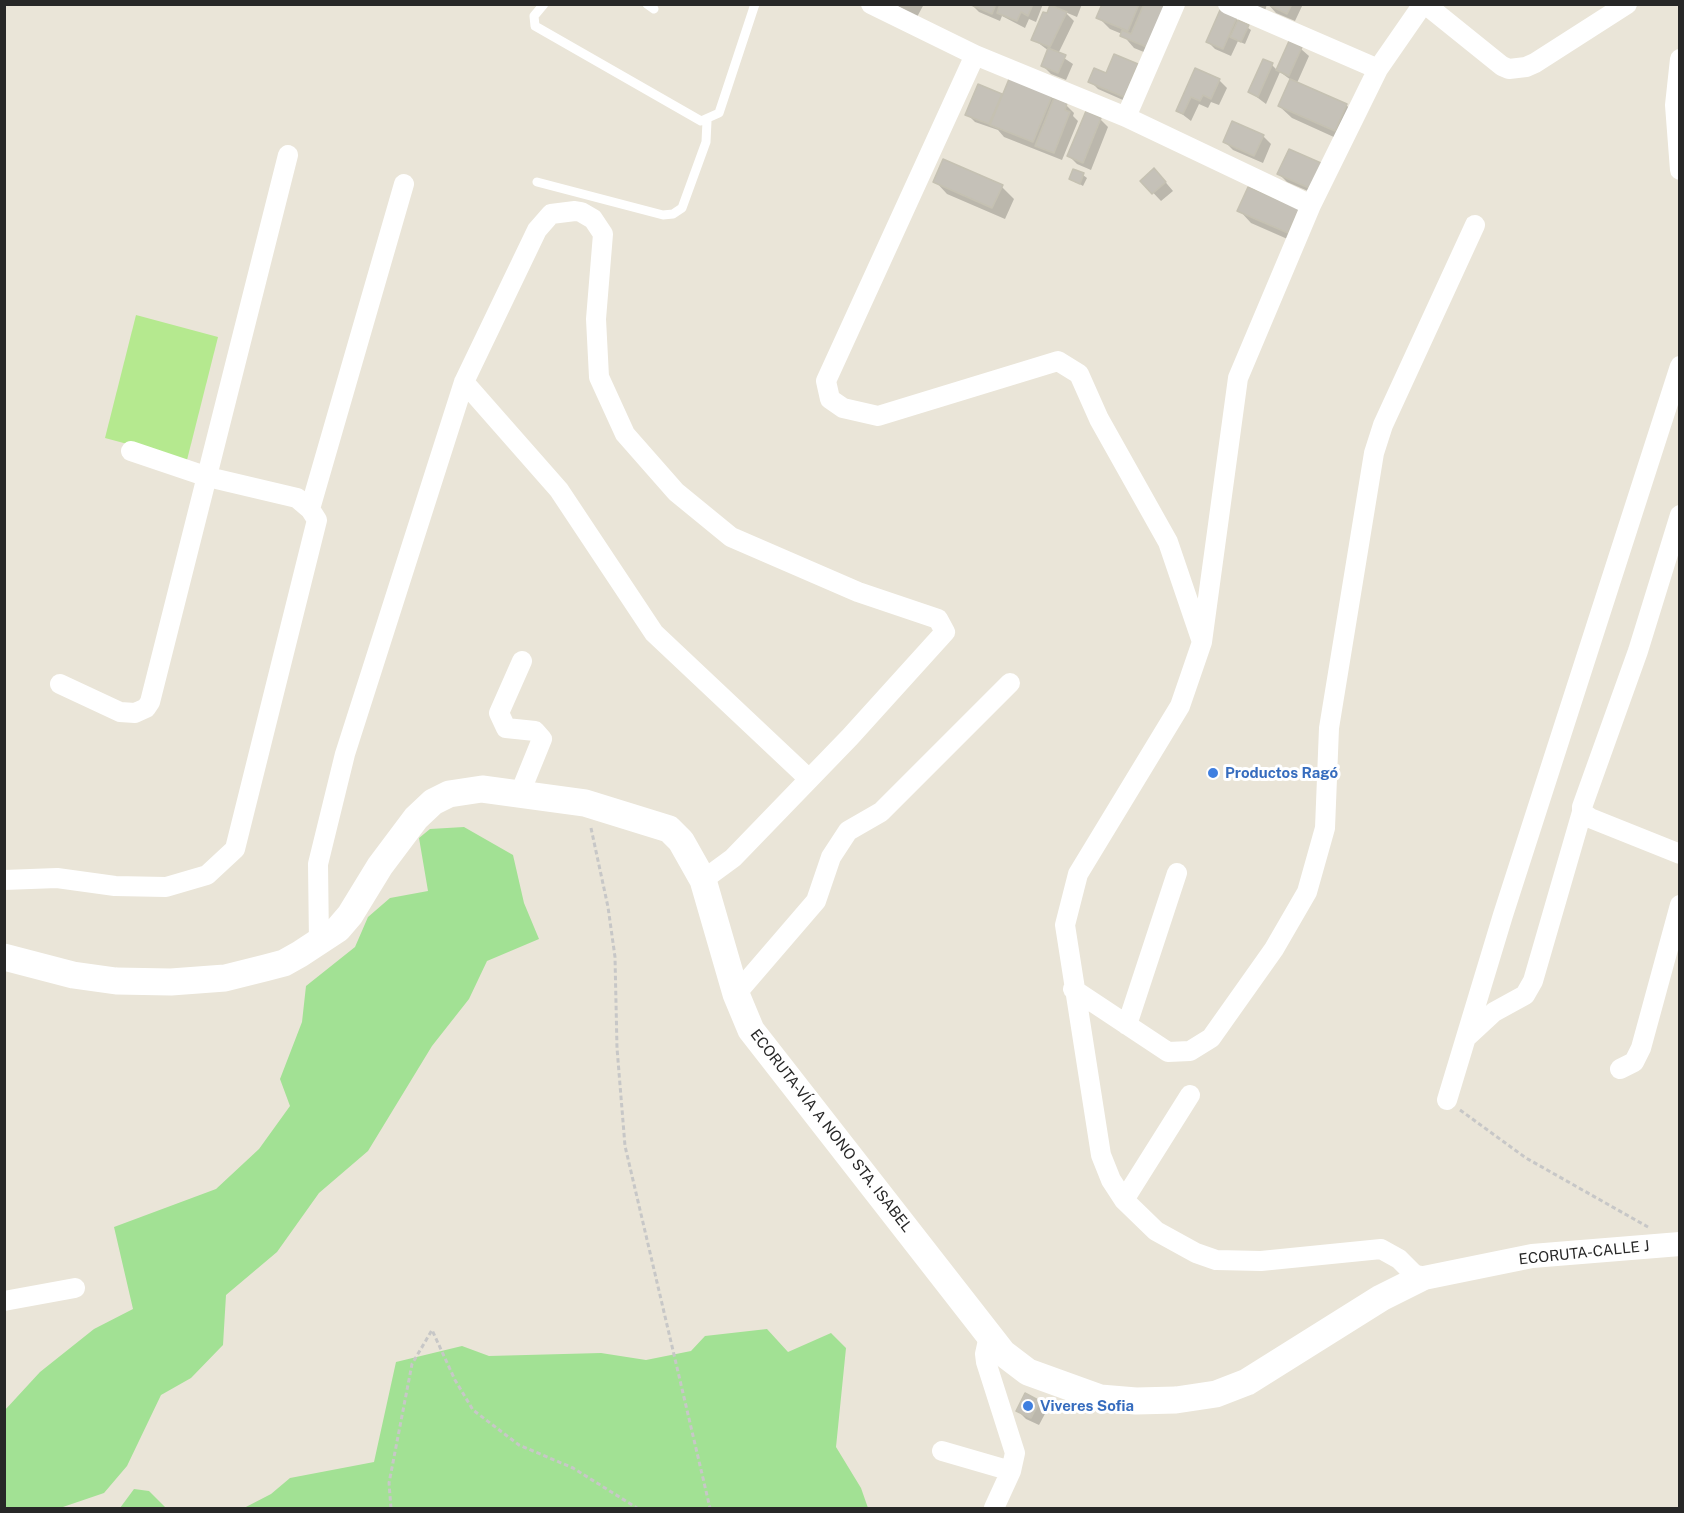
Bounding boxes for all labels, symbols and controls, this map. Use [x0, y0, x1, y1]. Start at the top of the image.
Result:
place label: Productos Ragó [1225, 764, 1338, 782]
marker: Productos Ragó [1206, 766, 1220, 780]
street label: ECORUTA-VÍA A NONO STA. ISABEL [746, 1026, 916, 1236]
street label: ECORUTA-CALLE J [1518, 1237, 1650, 1269]
place label: Viveres Sofia [1040, 1397, 1134, 1415]
marker: Viveres Sofia [1021, 1399, 1035, 1413]

